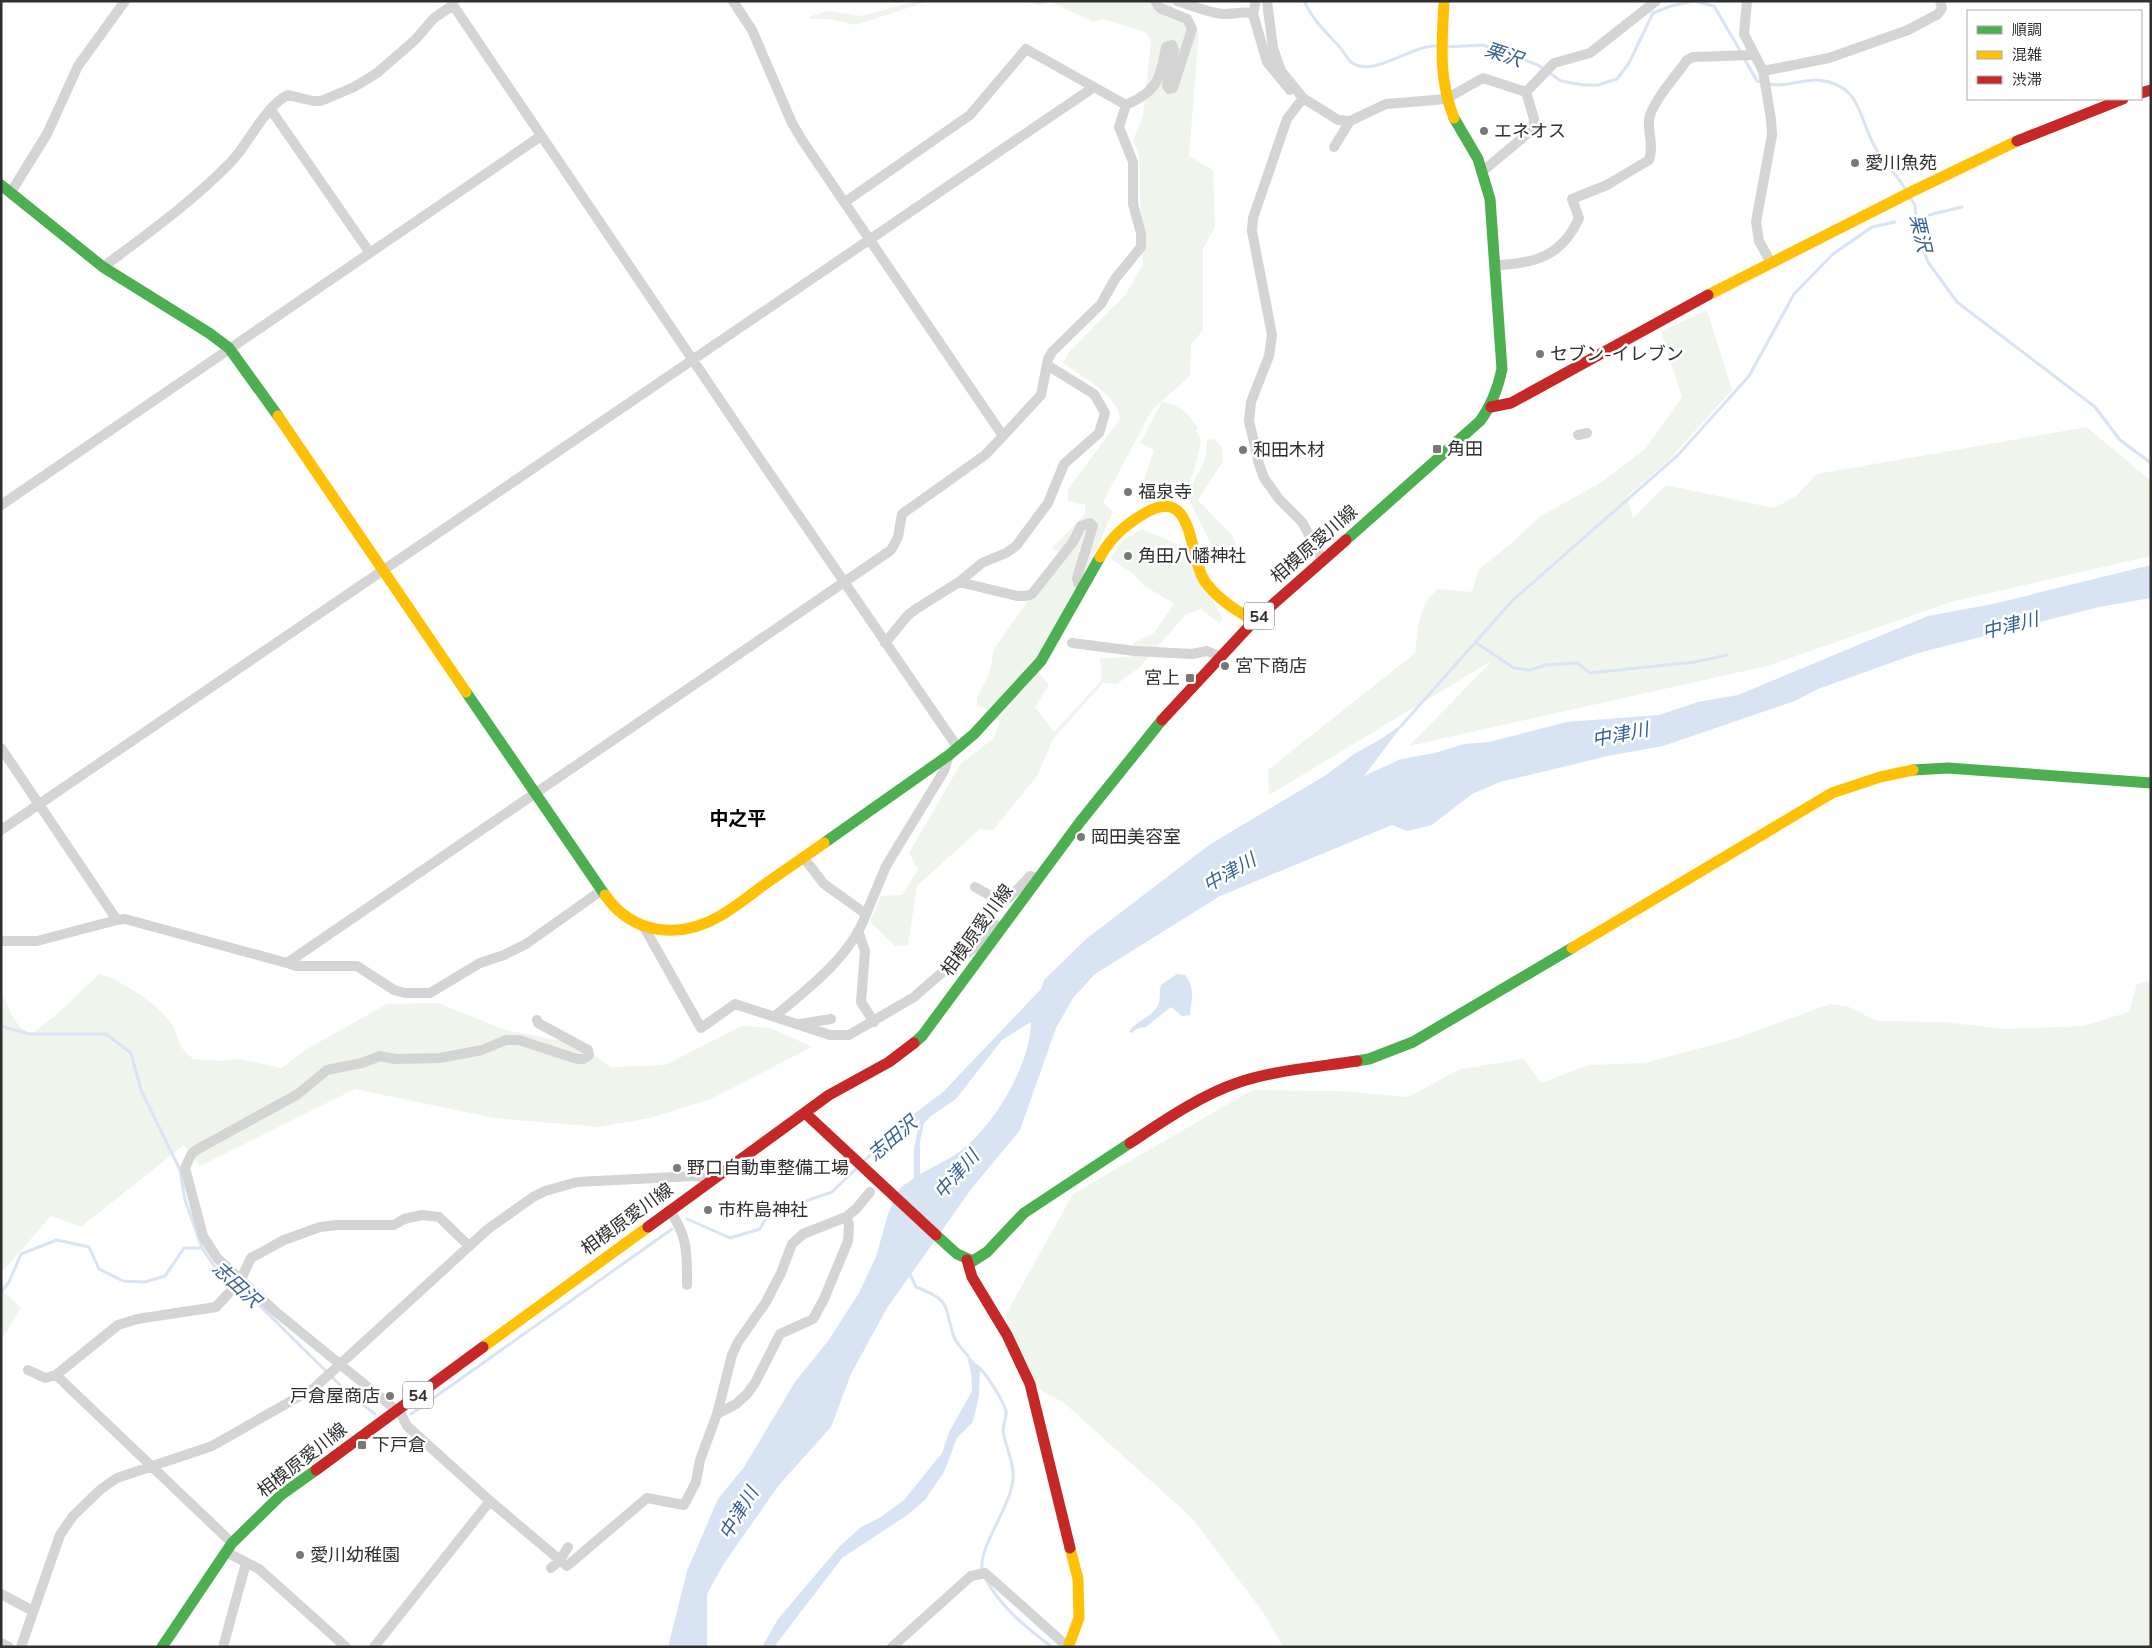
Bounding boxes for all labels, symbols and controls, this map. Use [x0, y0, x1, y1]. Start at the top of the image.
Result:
legend [1967, 10, 2142, 100]
text: 順調 [2012, 20, 2042, 39]
water label: 栗沢 [1482, 37, 1529, 72]
text: 混雑 [2012, 45, 2042, 64]
text: 渋滞 [2012, 70, 2042, 89]
place label: エネオス [1494, 119, 1566, 142]
marker: エネオス [1478, 125, 1490, 137]
place label: 愛川魚苑 [1865, 151, 1937, 174]
marker: 愛川魚苑 [1849, 157, 1861, 169]
water label: 栗沢 [1905, 212, 1938, 257]
place label: セブン-イレブン [1550, 342, 1684, 365]
marker: セブン-イレブン [1534, 348, 1546, 360]
place label: 角田 [1447, 437, 1483, 460]
place label: 和田木材 [1253, 438, 1325, 461]
marker: 角田 [1431, 443, 1443, 455]
marker: 和田木材 [1237, 444, 1249, 456]
place label: 福泉寺 [1138, 480, 1192, 503]
marker: 福泉寺 [1122, 486, 1134, 498]
street label: 相模原愛川線 [1265, 500, 1362, 588]
place label: 角田八幡神社 [1138, 544, 1246, 567]
marker: 角田八幡神社 [1122, 550, 1134, 562]
road number: 54 [1244, 602, 1274, 630]
water label: 中津川 [1979, 606, 2042, 644]
place label: 宮下商店 [1235, 654, 1307, 677]
marker: 宮下商店 [1219, 660, 1231, 672]
place label: 宮上 [1144, 666, 1180, 689]
marker: 宮上 [1184, 672, 1196, 684]
water label: 中津川 [1590, 716, 1652, 751]
district label: 中之平 [709, 806, 767, 830]
place label: 岡田美容室 [1091, 825, 1181, 848]
marker: 岡田美容室 [1075, 831, 1087, 843]
water label: 中津川 [1198, 846, 1261, 897]
street label: 相模原愛川線 [936, 879, 1018, 980]
water label: 志田沢 [862, 1109, 924, 1166]
water label: 中津川 [928, 1143, 985, 1203]
place label: 野口自動車整備工場 [687, 1156, 849, 1179]
marker: 野口自動車整備工場 [671, 1162, 683, 1174]
street label: 相模原愛川線 [576, 1178, 677, 1260]
place label: 市杵島神社 [718, 1198, 808, 1221]
marker: 市杵島神社 [702, 1204, 714, 1216]
water label: 志田沢 [208, 1256, 268, 1314]
road number: 54 [403, 1382, 433, 1408]
place label: 戸倉屋商店 [290, 1384, 380, 1407]
marker: 戸倉屋商店 [384, 1390, 396, 1402]
street label: 相模原愛川線 [252, 1417, 351, 1502]
place label: 下戸倉 [372, 1433, 426, 1456]
marker: 下戸倉 [356, 1439, 368, 1451]
water label: 中津川 [713, 1481, 764, 1544]
place label: 愛川幼稚園 [310, 1543, 400, 1566]
marker: 愛川幼稚園 [294, 1549, 306, 1561]

